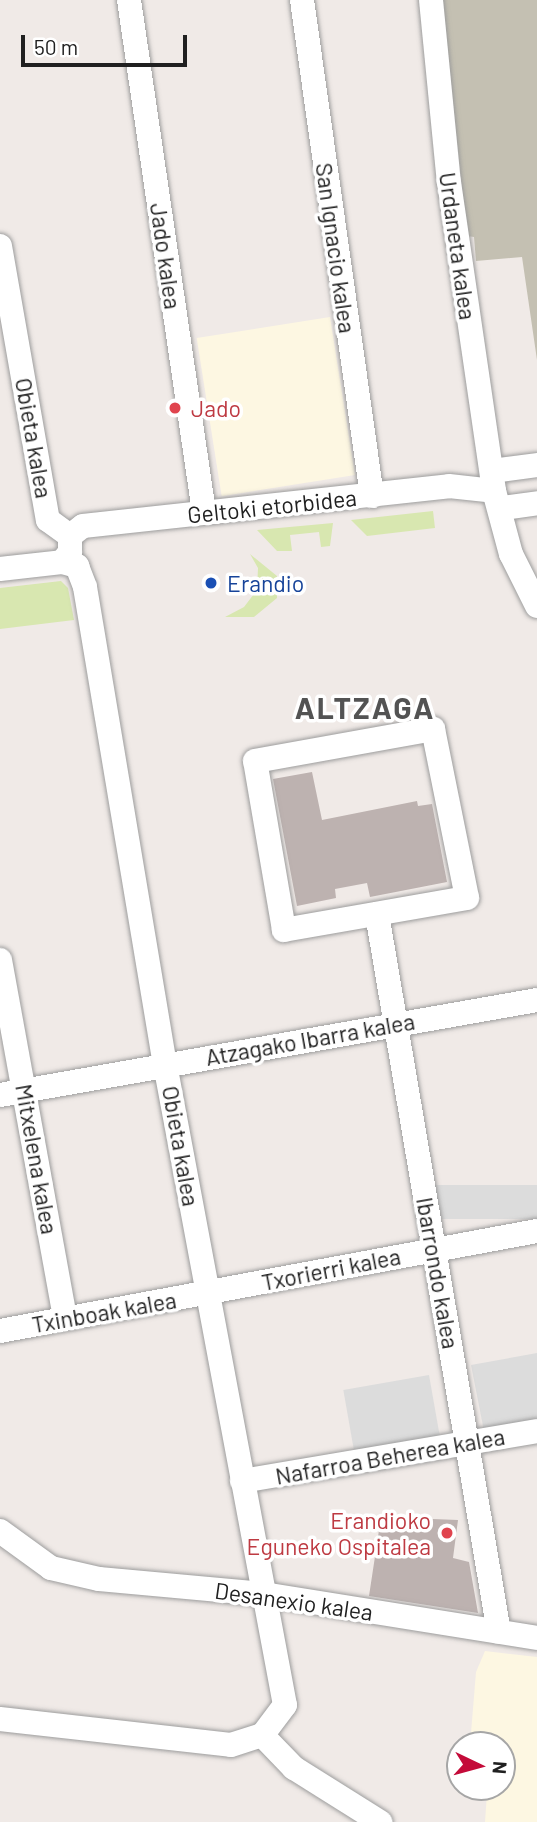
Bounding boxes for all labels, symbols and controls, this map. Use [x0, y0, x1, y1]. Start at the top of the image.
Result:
scale bar [24, 21, 191, 65]
text: 50 m [34, 34, 78, 59]
street label: San Ignacio kalea [310, 161, 362, 335]
street label: Urdaneta kalea [434, 170, 482, 322]
street label: Jado kalea [145, 201, 187, 311]
street label: Obieta kalea [10, 376, 58, 500]
place label: Jado [191, 394, 241, 422]
marker: Jado [165, 398, 185, 418]
street label: Geltoki etorbidea [186, 483, 358, 529]
place label: Erandio [227, 569, 304, 597]
marker: Erandio [201, 573, 221, 593]
district label: ALTZAGA [296, 689, 434, 725]
street label: Atzagako Ibarra kalea [203, 1007, 417, 1071]
street label: Mitxelena kalea [10, 1082, 64, 1236]
street label: Obieta kalea [157, 1084, 205, 1208]
street label: Ibarrondo kalea [411, 1195, 465, 1351]
street label: Txorierri kalea [259, 1242, 403, 1296]
street label: Txinboak kalea [30, 1286, 178, 1338]
street label: Nafarroa Beherea kalea [273, 1422, 507, 1490]
place label: Erandioko Eguneko Ospitalea [246, 1506, 431, 1560]
marker: Erandioko Eguneko Ospitalea [437, 1523, 457, 1543]
street label: Desanexio kalea [213, 1576, 375, 1626]
north arrow [446, 1731, 516, 1801]
text: N [488, 1760, 512, 1775]

